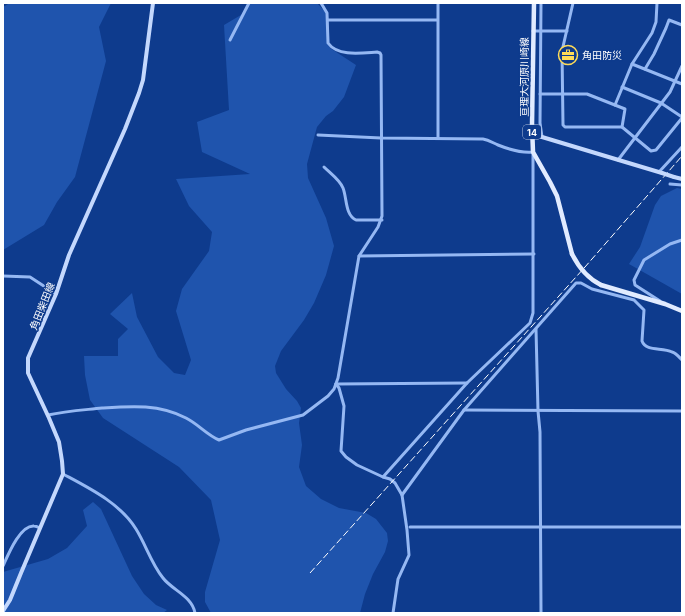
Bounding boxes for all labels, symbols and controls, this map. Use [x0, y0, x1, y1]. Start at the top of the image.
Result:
street label: 亘理大河原川崎線 [518, 37, 530, 117]
office icon: 角田防災 [557, 44, 579, 66]
place label: 角田防災 [582, 49, 622, 61]
road number: 14 [523, 125, 541, 139]
street label: 角田柴田線 [27, 281, 57, 331]

